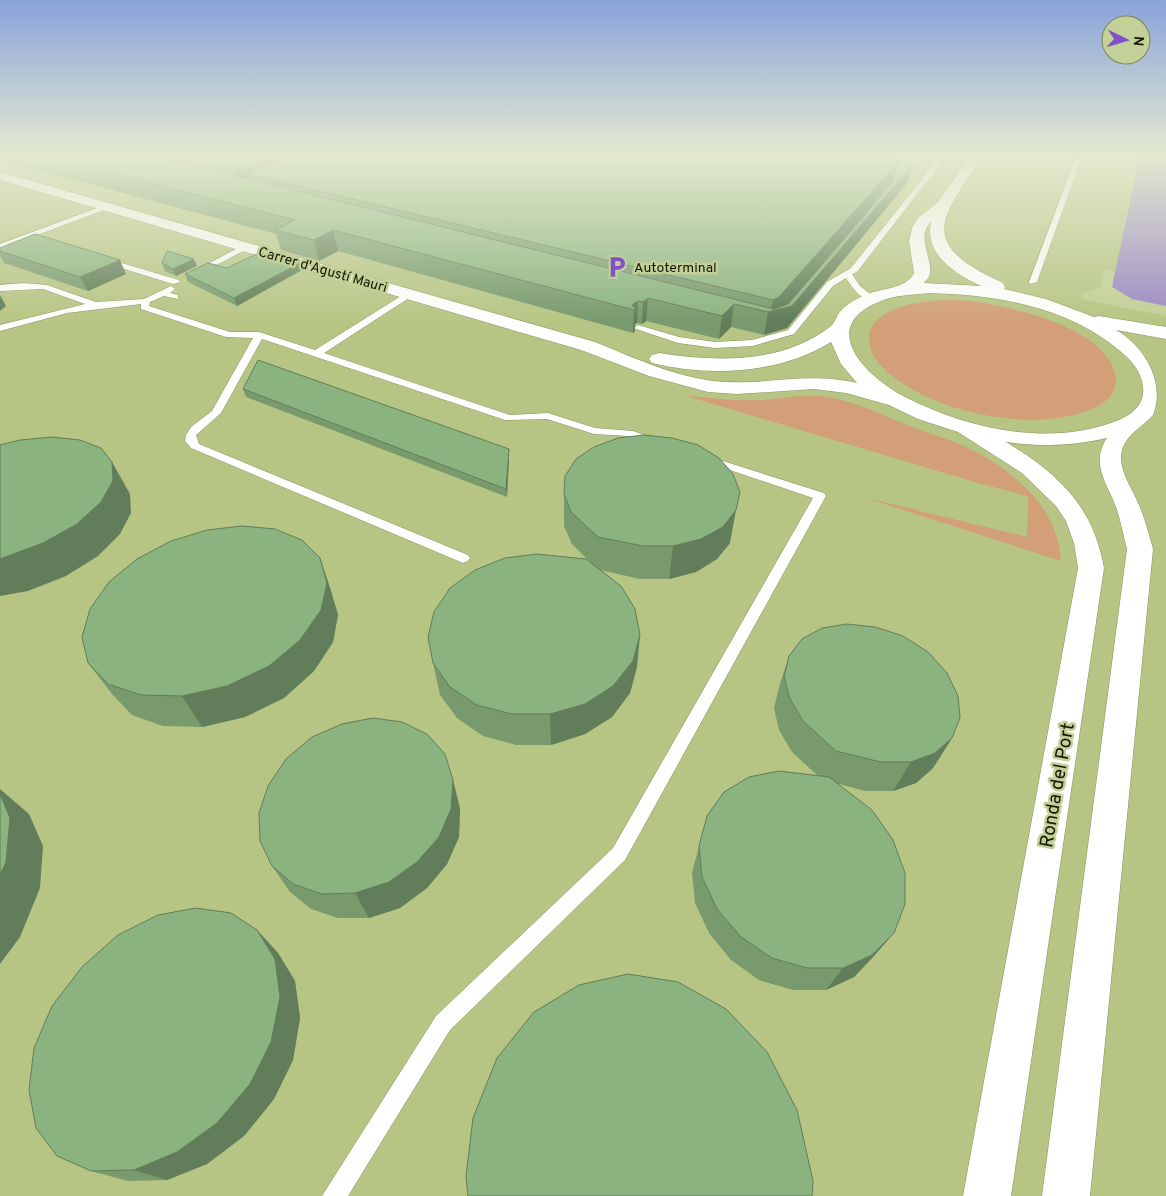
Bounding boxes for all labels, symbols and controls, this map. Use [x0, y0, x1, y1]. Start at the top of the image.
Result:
north arrow [1101, 15, 1151, 65]
text: N [1129, 35, 1146, 47]
street label: Carrer d'Agustí Mauri [256, 244, 389, 297]
parking icon: Autoterminal [604, 254, 630, 280]
place label: Autoterminal [634, 260, 717, 277]
street label: Ronda del Port [1035, 721, 1081, 850]

